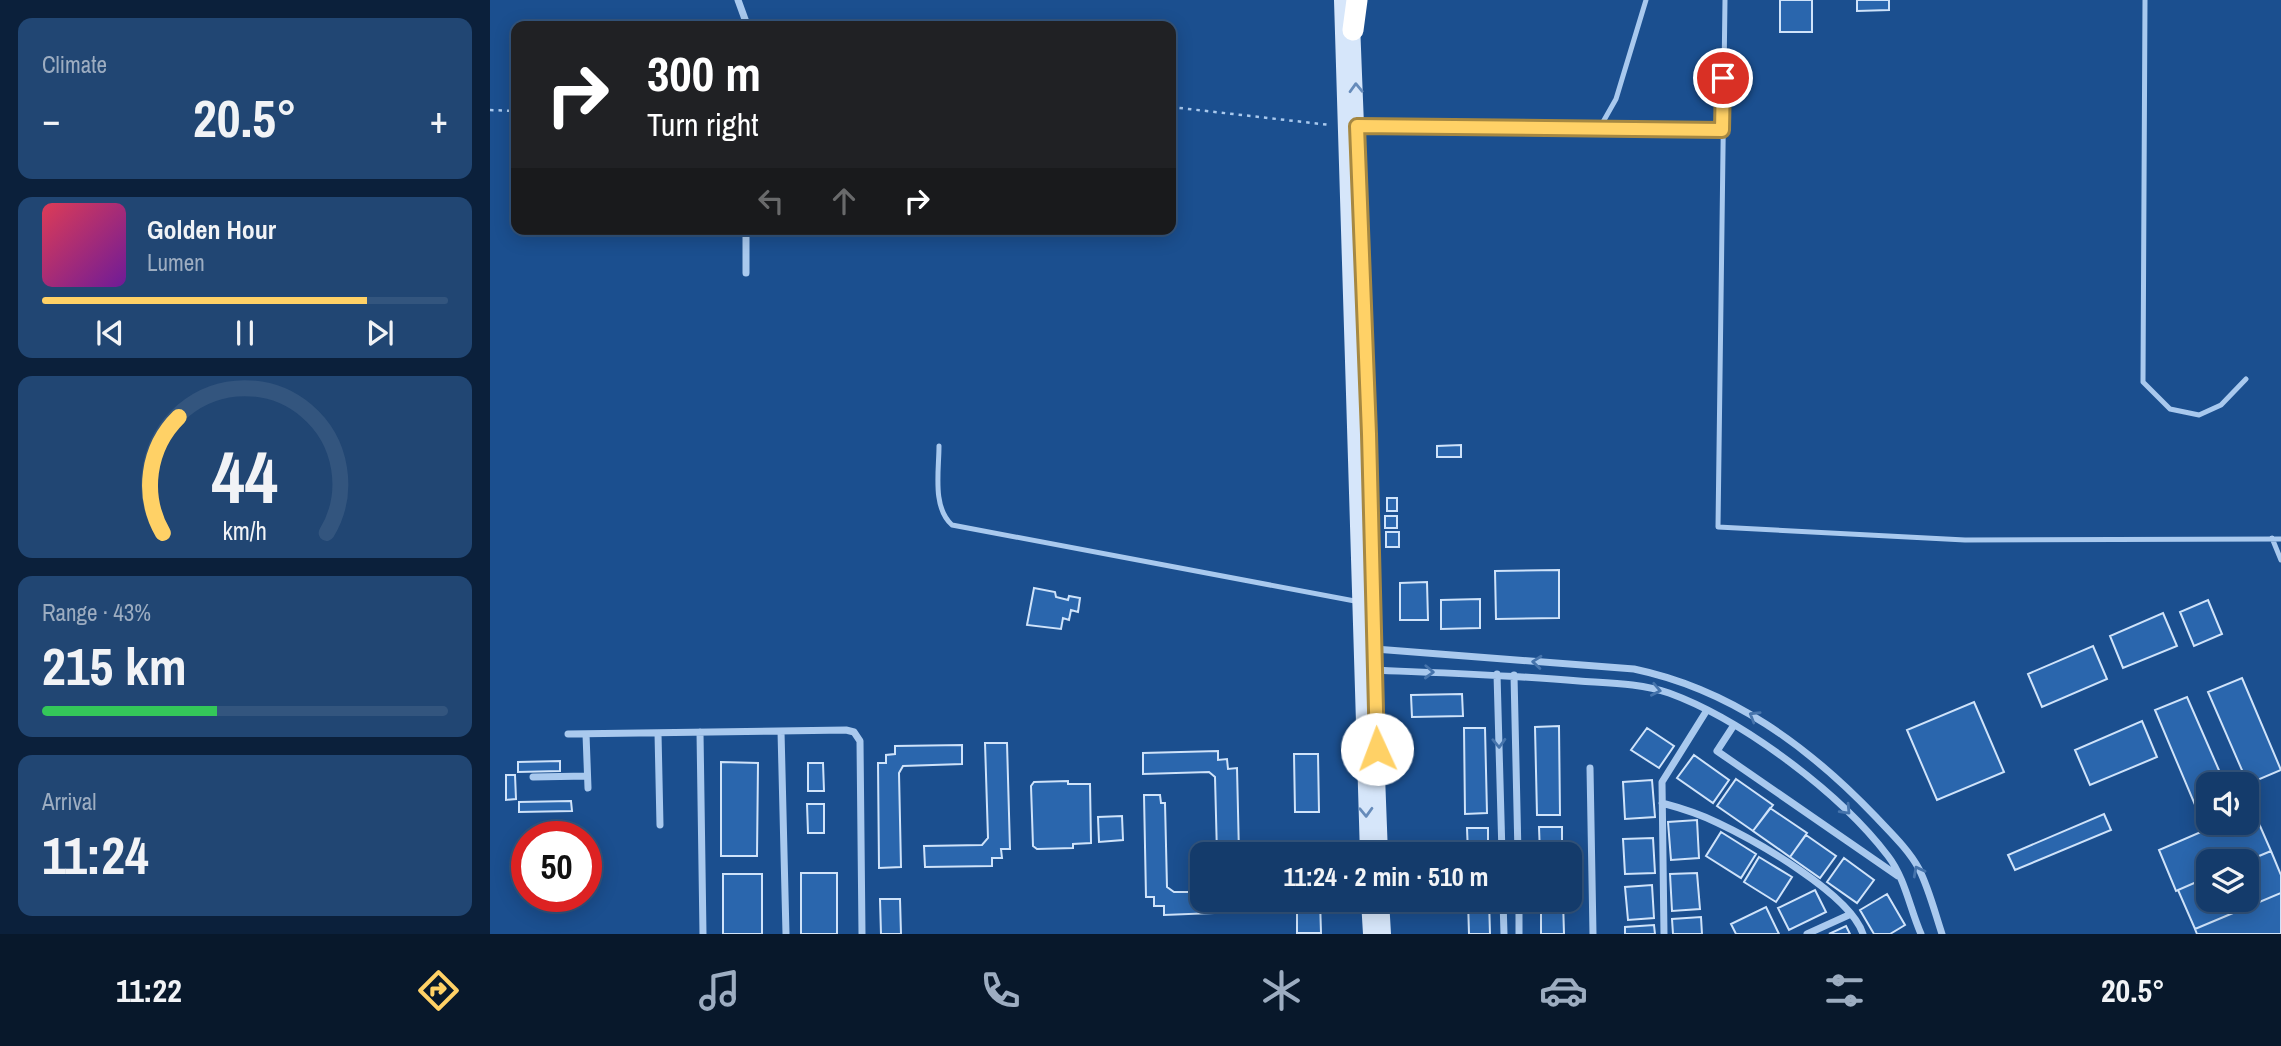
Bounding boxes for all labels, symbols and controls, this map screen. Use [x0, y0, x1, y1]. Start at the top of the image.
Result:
text: 300 m [647, 40, 761, 106]
pin [1693, 48, 1753, 108]
text: Climate [42, 49, 107, 80]
icon: right [532, 49, 623, 140]
icon: arrive [1704, 59, 1742, 97]
one-way arrow [1348, 82, 1363, 93]
text: 20.5° [193, 83, 297, 153]
text: − [42, 94, 60, 145]
text: + [430, 94, 448, 145]
text: Turn right [647, 103, 759, 146]
icon: left [752, 182, 790, 220]
icon: ahead [825, 182, 863, 220]
icon: right [898, 182, 936, 220]
text: Golden Hour [147, 212, 276, 247]
text: Lumen [147, 247, 205, 278]
icon: previous [91, 314, 129, 352]
icon: pause [226, 314, 264, 352]
icon: next [361, 314, 399, 352]
text: 44 [212, 428, 278, 526]
text: km/h [223, 514, 267, 548]
text: Range · 43% [42, 597, 151, 628]
text: 215 km [42, 631, 187, 701]
one-way arrow [1531, 655, 1542, 670]
one-way arrow [1424, 665, 1435, 680]
one-way arrow [1650, 682, 1662, 697]
one-way arrow [1748, 711, 1761, 724]
position arrow [1340, 712, 1414, 786]
one-way arrow [1492, 737, 1507, 748]
map controls [2196, 772, 2259, 912]
button: sound [2196, 772, 2259, 835]
text: Arrival [42, 786, 97, 817]
one-way arrow [1838, 802, 1851, 815]
one-way arrow [1358, 806, 1373, 817]
text: 11:24 [42, 820, 149, 890]
speed limit sign: 50 [511, 821, 602, 912]
button: layers [2196, 849, 2259, 912]
text: 11:24 · 2 min · 510 m [1283, 859, 1489, 894]
one-way arrow [1913, 865, 1926, 878]
icon: directions [414, 966, 463, 1015]
icon: music [695, 966, 744, 1015]
icon: phone [976, 966, 1025, 1015]
icon: climate [1257, 966, 1306, 1015]
icon: car [1539, 966, 1588, 1015]
icon: filters [1820, 966, 1869, 1015]
text: 11:22 [116, 969, 182, 1012]
text: 20.5° [2101, 969, 2165, 1012]

